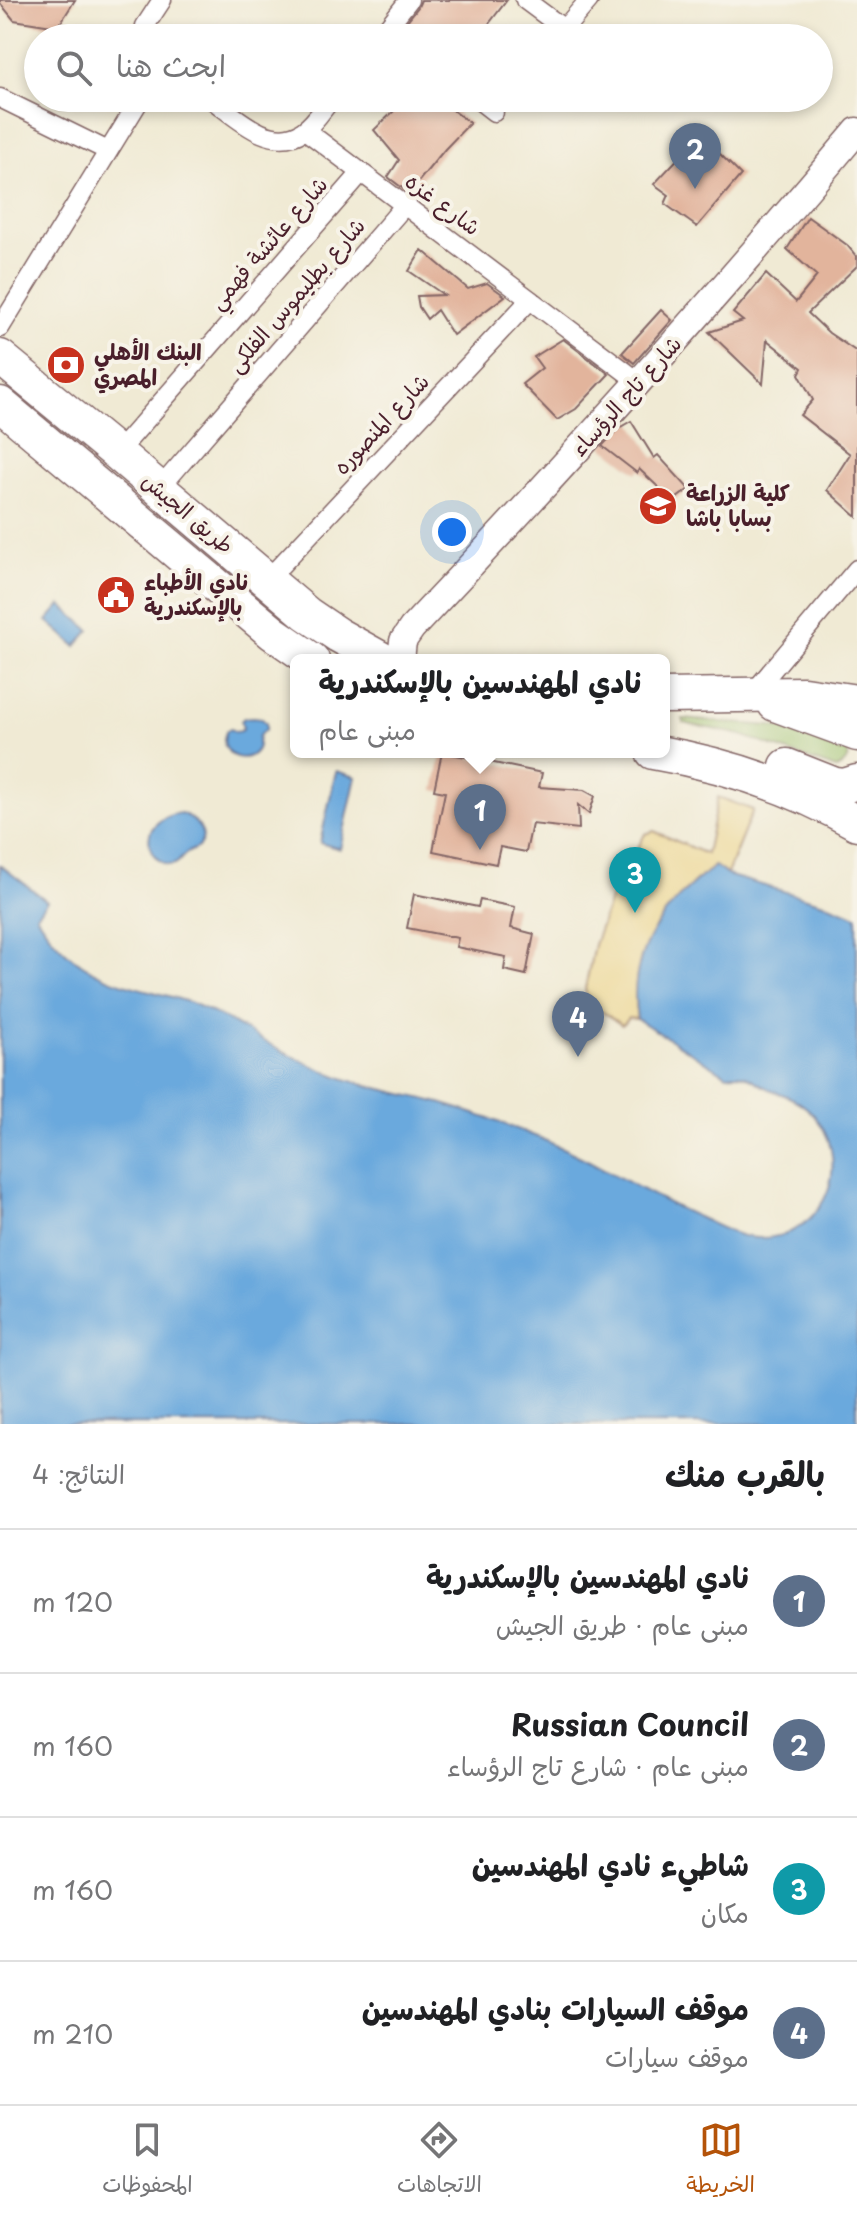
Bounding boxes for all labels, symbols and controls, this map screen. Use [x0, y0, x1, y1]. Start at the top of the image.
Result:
search box [24, 24, 833, 112]
text: ابحث هنا [116, 42, 226, 87]
icon: search [52, 46, 96, 90]
pin: 2 [669, 123, 721, 189]
street label: شارع غزه [399, 163, 489, 243]
street label: شارع عائشة فهمي [200, 168, 338, 319]
street label: شارع بطليموس الفلكى [218, 209, 372, 379]
street label: شارع تاج الرؤساء [562, 327, 689, 463]
place label: البنك الأهلي المصري [94, 334, 202, 394]
bank icon: البنك الأهلي المصري [45, 344, 87, 386]
street label: شارع المنصوره [324, 365, 436, 482]
street label: طريق الجيش [136, 463, 242, 560]
place label: كلية الزراعة بسابا باشا [686, 475, 790, 533]
school or university icon: كلية الزراعة بسابا باشا [637, 485, 679, 527]
your location [432, 512, 472, 552]
place label: نادي الأطباء بالإسكندرية [144, 564, 248, 622]
public building icon: نادي الأطباء بالإسكندرية [95, 574, 137, 616]
popup [290, 654, 670, 758]
text: نادي المهندسين بالإسكندرية [318, 658, 642, 703]
text: مبنى عام [318, 710, 416, 749]
pin: 1 [454, 784, 506, 850]
pin: 3 [609, 847, 661, 913]
pin: 4 [552, 991, 604, 1057]
text: بالقرب منك [665, 1447, 825, 1499]
text: النتائج: 4 [32, 1454, 125, 1493]
text: نادي المهندسين بالإسكندرية [426, 1553, 749, 1598]
text: 120 m [32, 1582, 113, 1621]
text: 1 [793, 1582, 805, 1621]
text: مبنى عام · طريق الجيش [496, 1605, 749, 1644]
text: Russian Council [511, 1701, 749, 1746]
text: 160 m [32, 1726, 113, 1765]
text: 2 [790, 1726, 808, 1765]
text: مبنى عام · شارع تاج الرؤساء [447, 1746, 749, 1785]
text: شاطيء نادي المهندسين [472, 1841, 749, 1886]
text: 160 m [32, 1870, 113, 1909]
text: 3 [790, 1870, 808, 1909]
text: مكان [701, 1893, 749, 1932]
text: موقف السيارات بنادي المهندسين [362, 1985, 749, 2030]
text: 210 m [32, 2014, 113, 2053]
text: 4 [790, 2014, 808, 2053]
text: موقف سيارات [605, 2037, 749, 2076]
tab: المحفوظات [102, 2118, 193, 2204]
tab: الاتجاهات [397, 2118, 482, 2204]
tab: الخريطة [686, 2118, 755, 2204]

